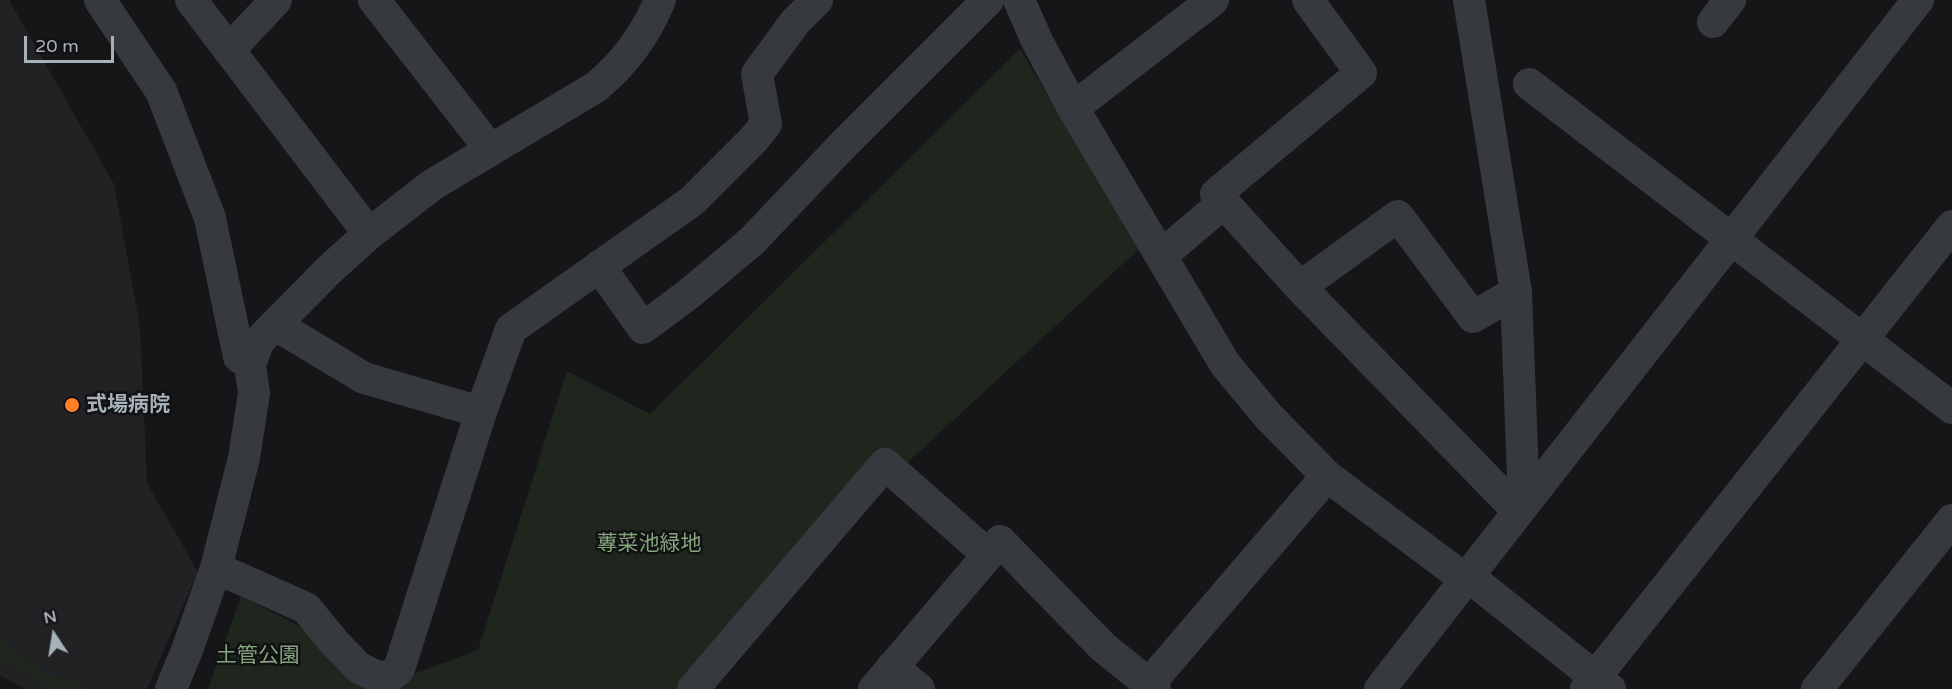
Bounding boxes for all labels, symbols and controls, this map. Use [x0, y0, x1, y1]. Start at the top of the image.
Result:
scale bar [27, 24, 117, 62]
text: 20 m [35, 35, 79, 57]
place label: 式場病院 [86, 392, 170, 418]
marker: 式場病院 [63, 396, 81, 414]
park label: 蓴菜池緑地 [597, 531, 701, 557]
north arrow [24, 605, 84, 665]
text: N [42, 606, 59, 629]
park label: 土管公園 [216, 643, 300, 669]

